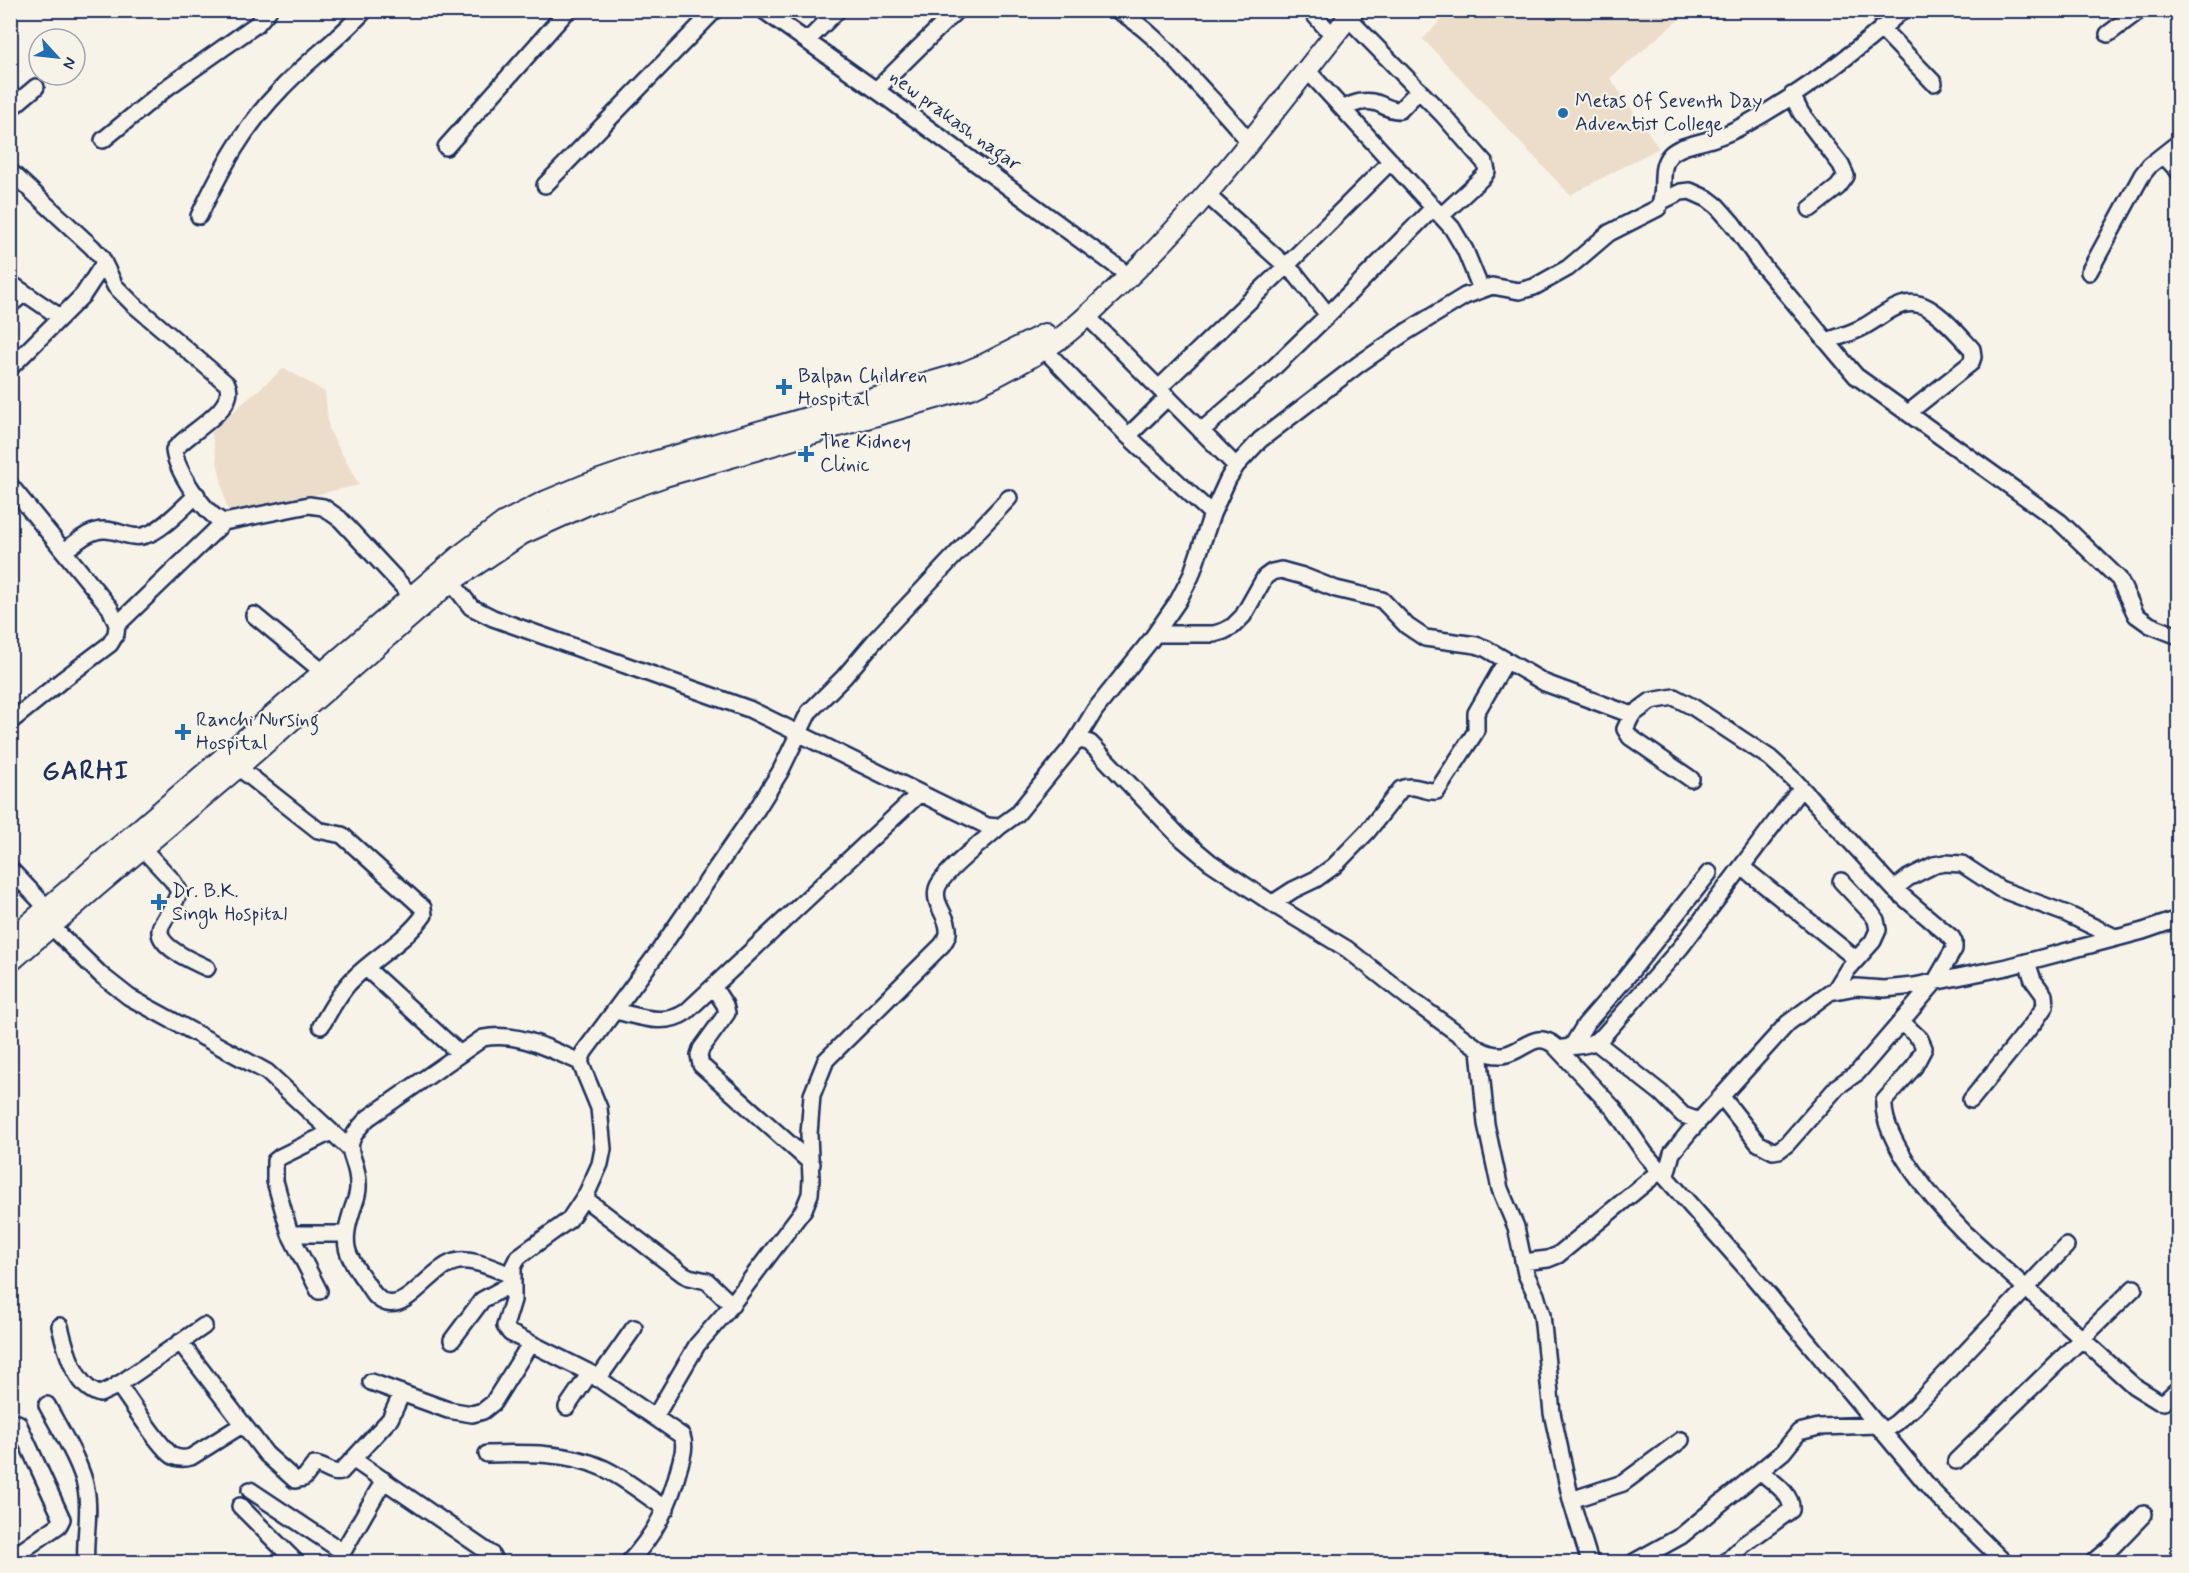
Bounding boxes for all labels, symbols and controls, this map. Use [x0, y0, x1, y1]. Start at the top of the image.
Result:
north arrow [27, 27, 87, 87]
text: N [57, 54, 81, 73]
street label: new prakash nagar [882, 64, 1027, 180]
place label: Metas Of Seventh Day Adventist College [1575, 88, 1762, 138]
marker: Metas Of Seventh Day Adventist College [1556, 106, 1570, 120]
place label: Balpan Children Hospital [798, 363, 927, 413]
marker: Balpan Children Hospital [775, 378, 793, 396]
place label: The Kidney Clinic [820, 429, 911, 479]
marker: The Kidney Clinic [797, 445, 815, 463]
place label: Ranchi Nursing Hospital [196, 707, 319, 757]
marker: Ranchi Nursing Hospital [174, 723, 192, 741]
district label: GARHI [42, 755, 130, 789]
place label: Dr. B.K. Singh Hospital [172, 878, 287, 929]
marker: Dr. B.K. Singh Hospital [150, 893, 168, 911]

